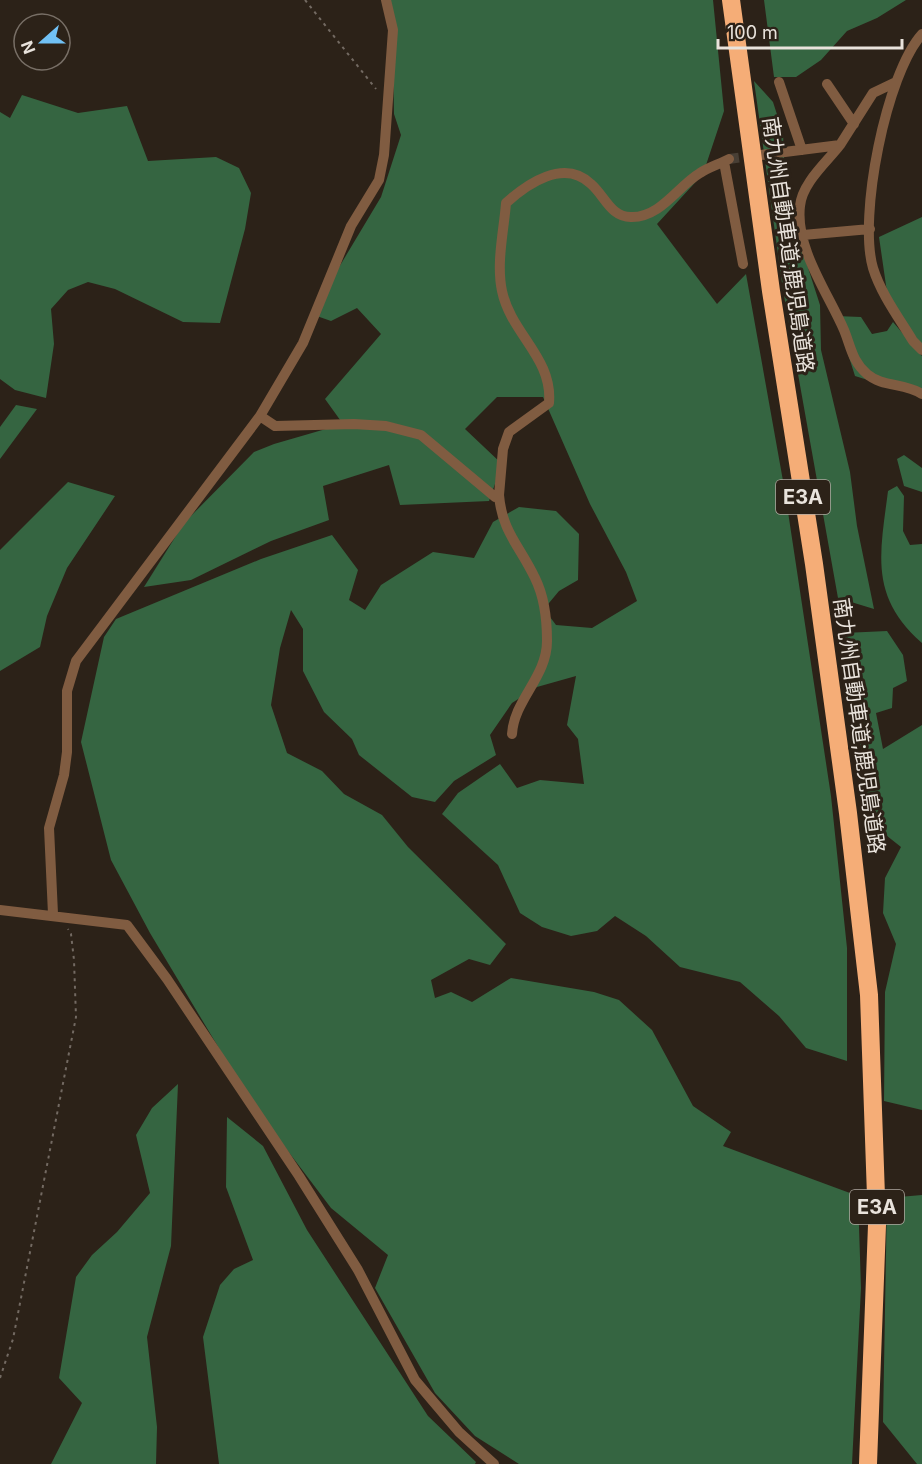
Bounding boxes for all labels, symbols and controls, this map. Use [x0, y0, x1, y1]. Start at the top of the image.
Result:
north arrow [12, 12, 72, 72]
scale bar [718, 12, 902, 50]
text: 100 m [727, 22, 778, 43]
text: N [16, 38, 40, 57]
street label: 南九州自動車道;鹿児島道路 [758, 115, 819, 375]
road number: E3A [776, 480, 830, 514]
street label: 南九州自動車道;鹿児島道路 [829, 596, 890, 856]
road number: E3A [850, 1190, 904, 1224]

